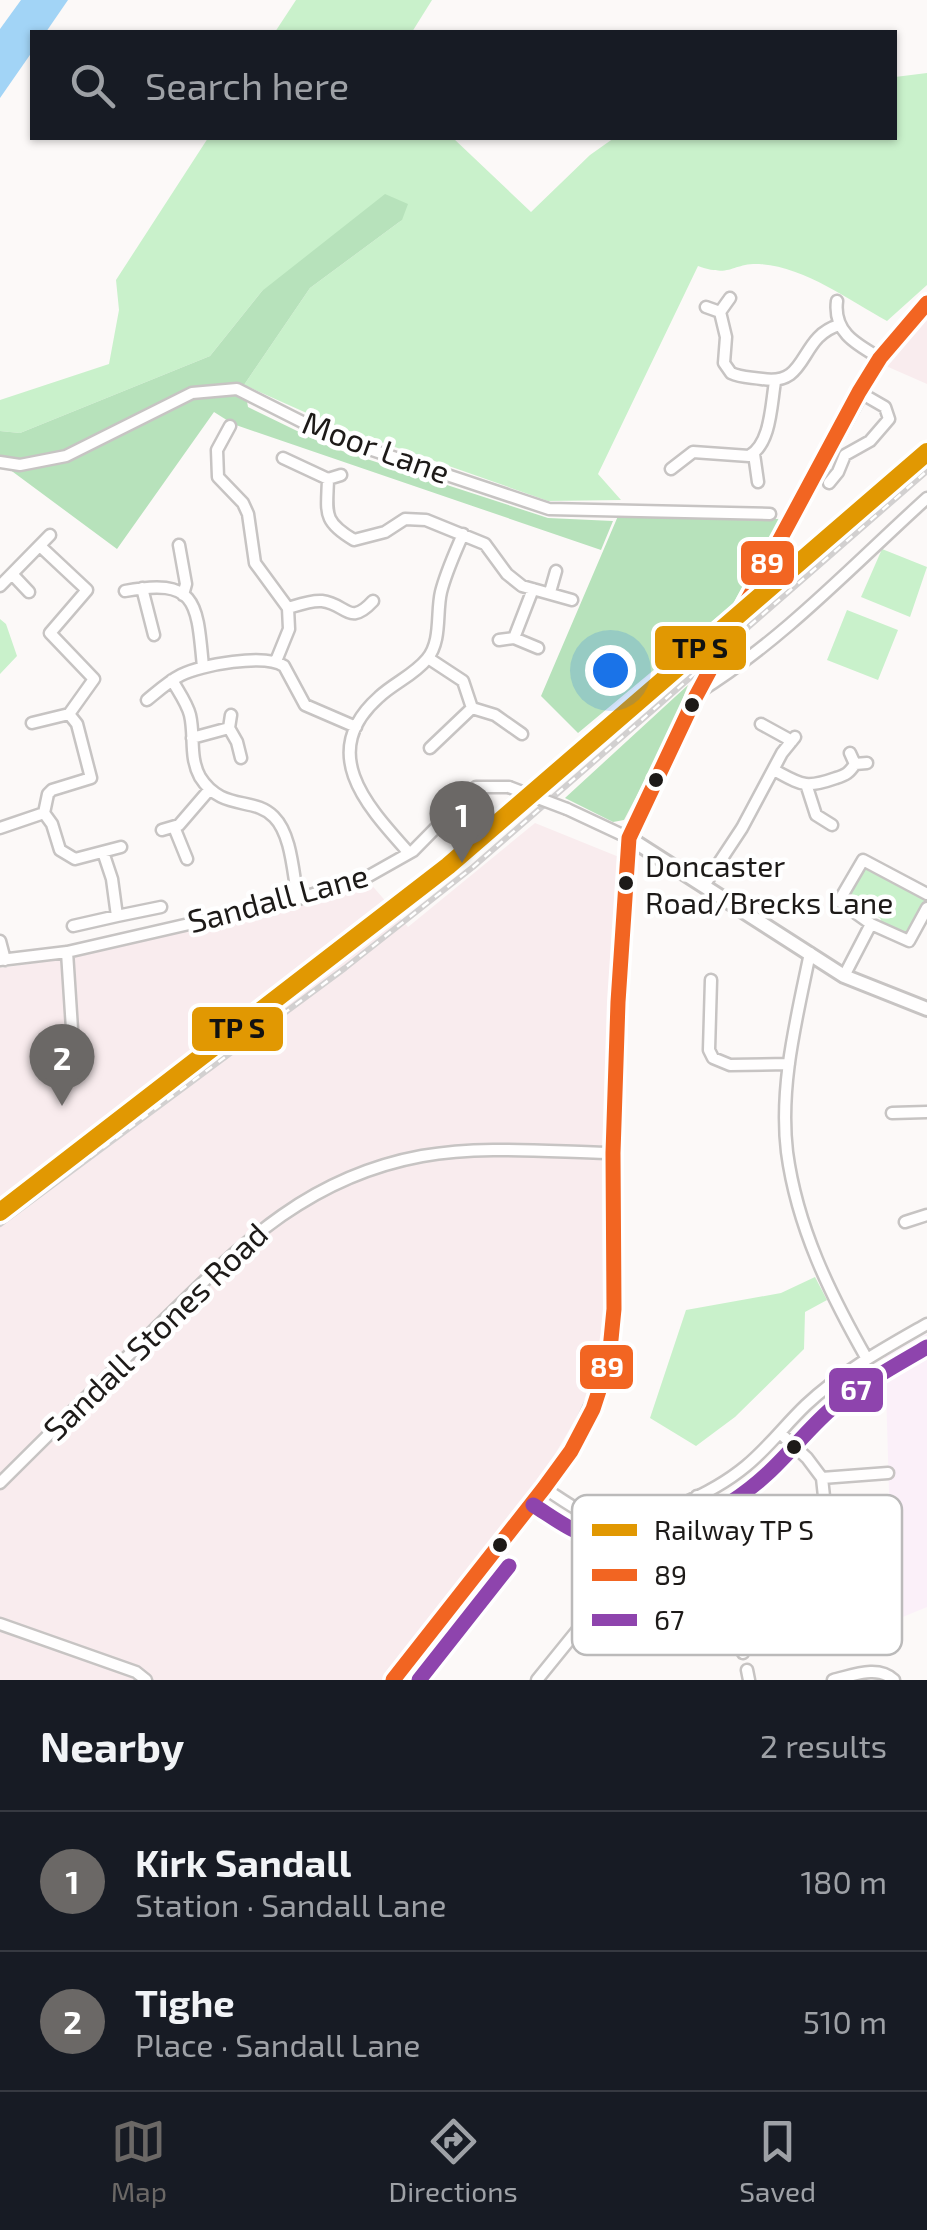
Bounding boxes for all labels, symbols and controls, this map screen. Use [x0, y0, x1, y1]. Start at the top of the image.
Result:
search box [30, 30, 897, 140]
icon: search [65, 58, 120, 113]
text: Search here [145, 62, 349, 108]
street label: Moor Lane [298, 402, 455, 490]
line badge: 89 [739, 539, 796, 587]
text: 89 [750, 545, 784, 579]
line badge: TP S [653, 624, 748, 672]
text: TP S [672, 630, 728, 664]
your location [585, 645, 636, 696]
unlabelled marker [682, 695, 702, 715]
unlabelled marker [646, 770, 666, 790]
pin: 1 [430, 780, 494, 863]
place label: Doncaster Road/Brecks Lane [645, 847, 893, 920]
street label: Sandall Lane [183, 855, 372, 939]
marker: Doncaster Road/Brecks Lane [616, 873, 636, 893]
line badge: TP S [190, 1005, 285, 1053]
text: TP S [209, 1010, 265, 1044]
pin: 2 [30, 1024, 94, 1106]
street label: Sandall Stones Road [35, 1214, 274, 1447]
line badge: 89 [578, 1343, 635, 1391]
text: 89 [590, 1349, 624, 1383]
line badge: 67 [827, 1366, 885, 1414]
text: 67 [840, 1372, 872, 1406]
unlabelled marker [784, 1437, 804, 1457]
legend [572, 1495, 902, 1655]
text: Railway TP S [654, 1512, 814, 1546]
unlabelled marker [490, 1535, 510, 1555]
text: 89 [654, 1557, 687, 1591]
text: 67 [654, 1602, 684, 1636]
text: Nearby [40, 1720, 184, 1770]
text: 2 results [760, 1726, 887, 1764]
text: Kirk Sandall [135, 1839, 351, 1885]
text: 1 [66, 1862, 79, 1900]
text: 180 m [800, 1862, 887, 1900]
text: Station · Sandall Lane [135, 1885, 446, 1923]
text: Tighe [135, 1979, 235, 2025]
text: 2 [63, 2002, 82, 2040]
text: 510 m [803, 2002, 887, 2040]
text: Place · Sandall Lane [135, 2025, 421, 2063]
tab: Map [111, 2114, 167, 2208]
tab: Directions [389, 2114, 518, 2208]
tab: Saved [739, 2114, 816, 2208]

